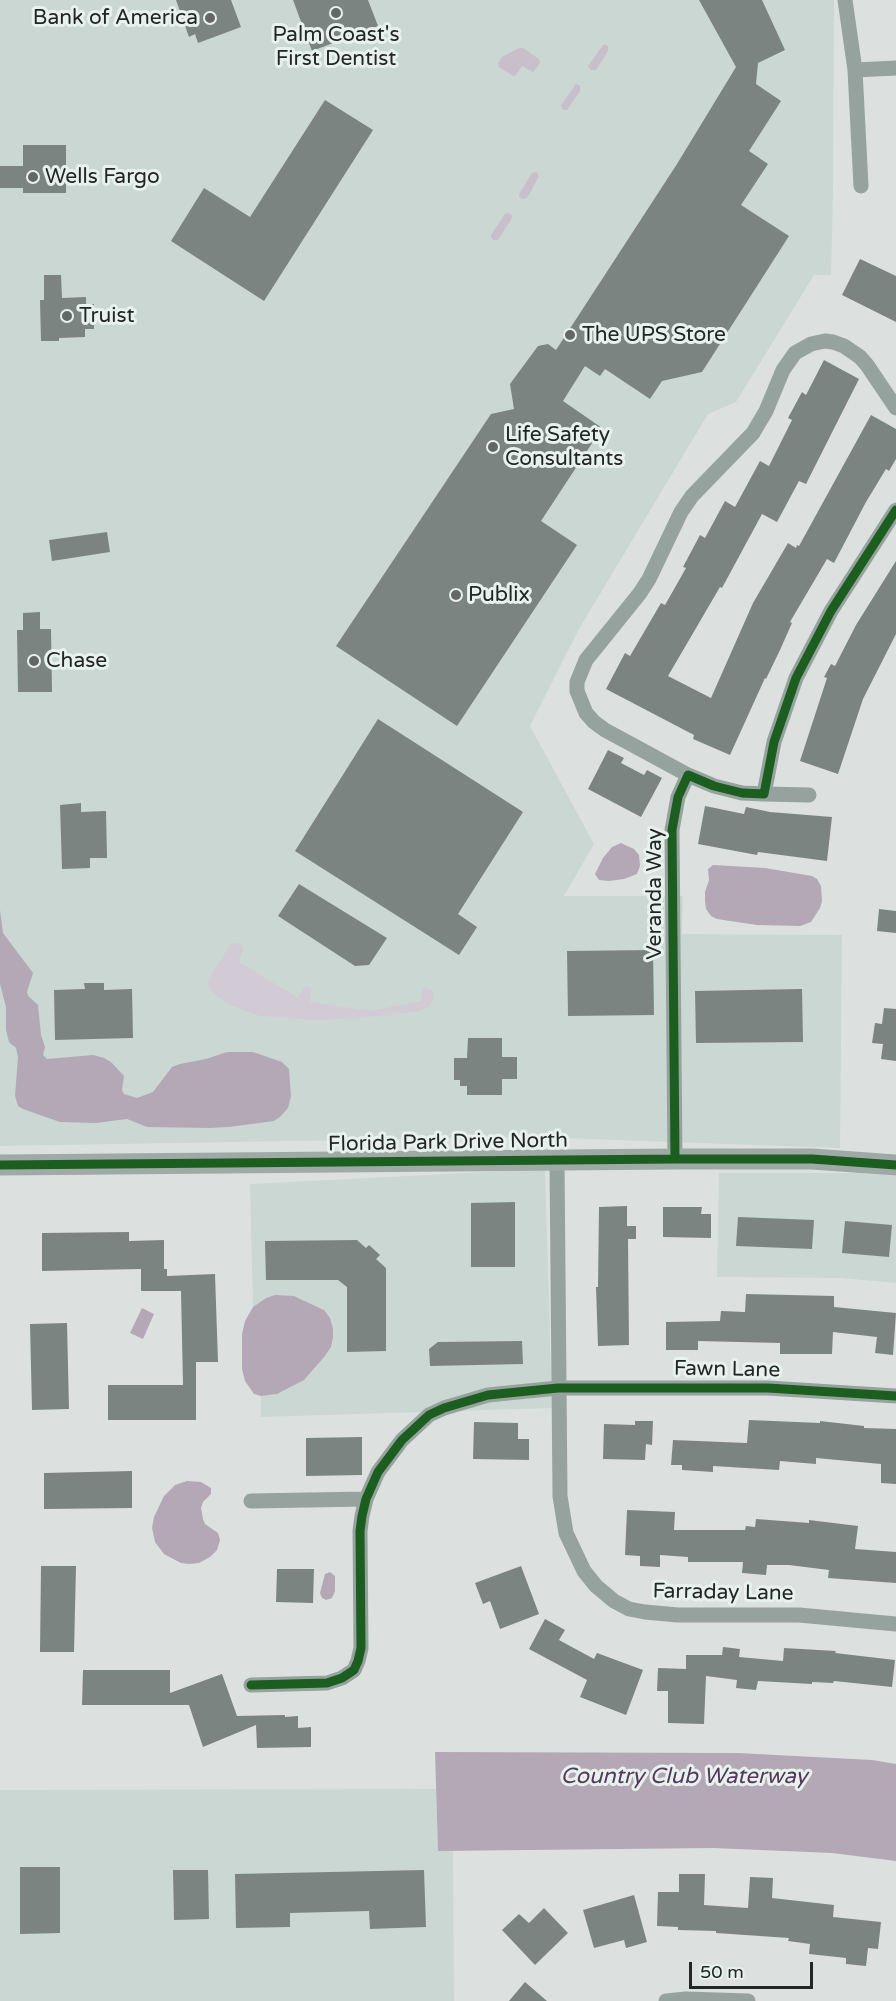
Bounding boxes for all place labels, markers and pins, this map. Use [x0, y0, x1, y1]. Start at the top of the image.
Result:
place label: Bank of America [33, 5, 198, 31]
marker: Palm Coast's First Dentist [329, 6, 343, 20]
marker: Bank of America [203, 11, 217, 25]
place label: Palm Coast's First Dentist [273, 22, 399, 72]
place label: Wells Fargo [45, 164, 160, 190]
marker: Wells Fargo [26, 170, 40, 184]
place label: Truist [79, 303, 135, 329]
marker: Truist [60, 309, 74, 323]
place label: The UPS Store [582, 322, 726, 348]
marker: The UPS Store [563, 328, 577, 342]
place label: Life Safety Consultants [505, 422, 623, 472]
marker: Life Safety Consultants [486, 440, 500, 454]
place label: Publix [468, 582, 530, 608]
marker: Publix [449, 588, 463, 602]
place label: Chase [46, 648, 107, 674]
marker: Chase [27, 654, 41, 668]

